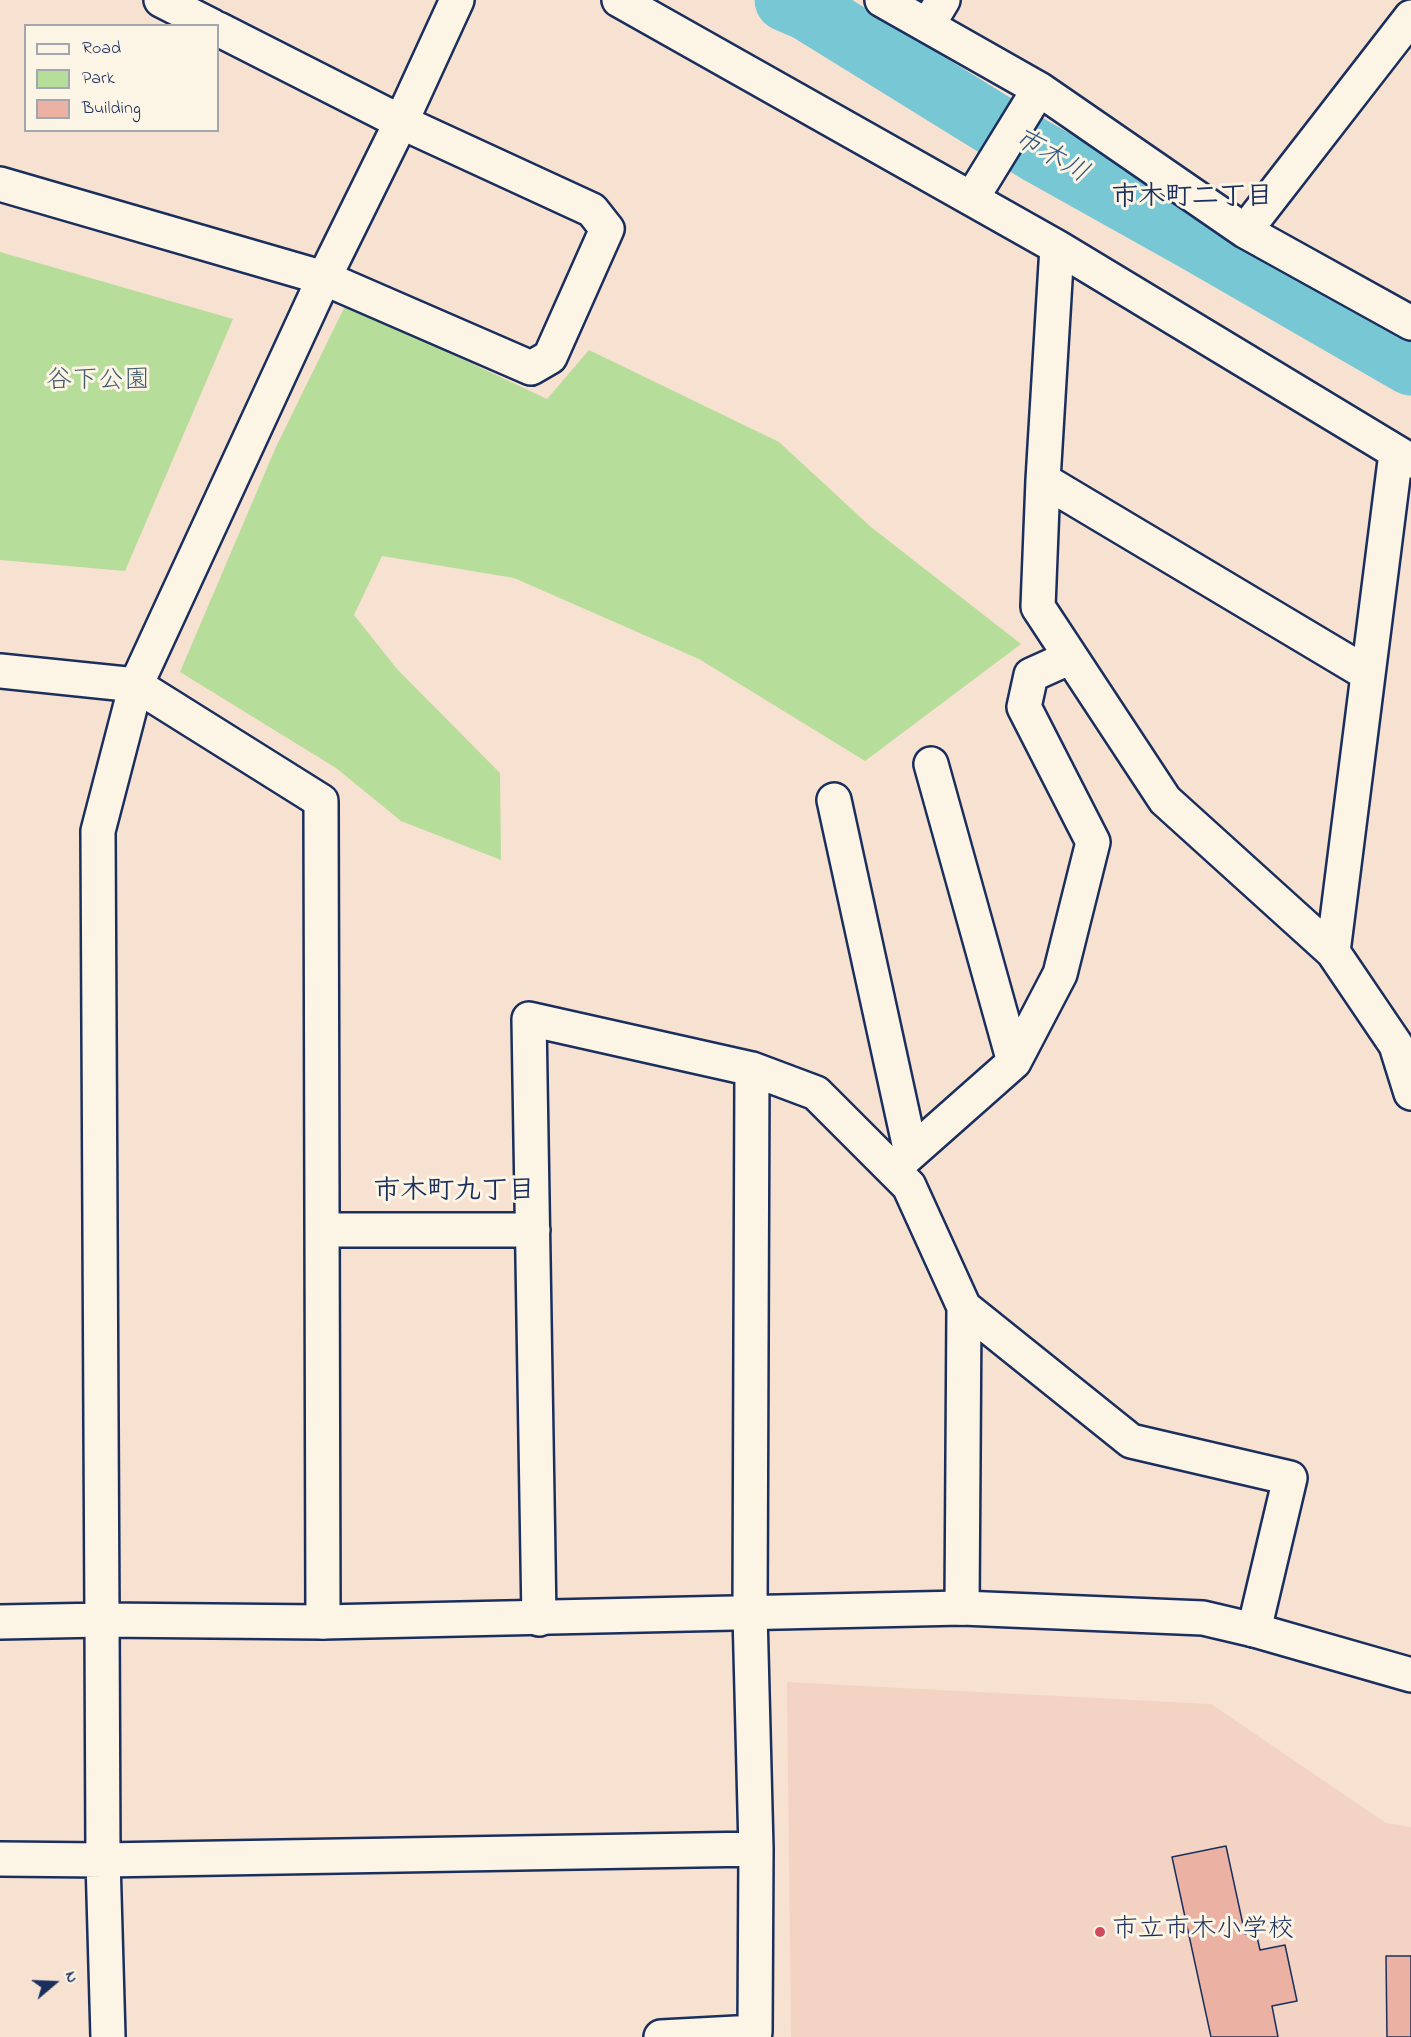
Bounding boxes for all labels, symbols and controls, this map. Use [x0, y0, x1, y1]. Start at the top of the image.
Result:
legend [24, 24, 219, 132]
text: Road [82, 36, 121, 62]
text: Park [82, 66, 115, 92]
text: Building [82, 96, 141, 122]
water label: 市木川 [1007, 124, 1093, 192]
district label: 市木町二丁目 [1111, 184, 1273, 216]
park label: 谷下公園 [46, 367, 150, 399]
district label: 市木町九丁目 [373, 1178, 535, 1210]
place label: 市立市木小学校 [1112, 1916, 1294, 1948]
marker: 市立市木小学校 [1093, 1925, 1107, 1939]
north arrow [24, 1953, 84, 2013]
text: N [58, 1968, 84, 1986]

